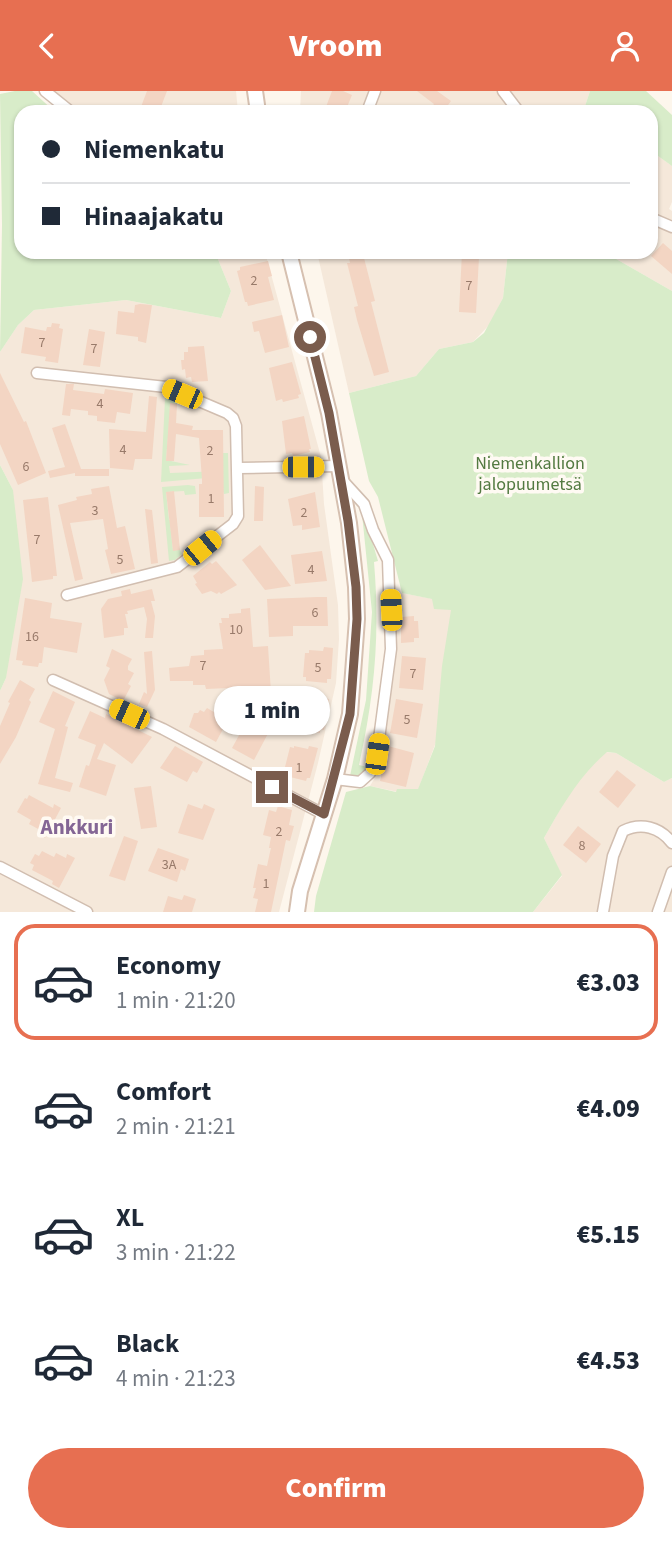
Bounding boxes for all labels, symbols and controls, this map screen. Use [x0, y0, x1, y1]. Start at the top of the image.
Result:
text: Vroom [289, 23, 383, 69]
icon: back [28, 27, 66, 65]
icon: person [606, 27, 644, 65]
text: Niemenkatu [84, 131, 225, 168]
text: Hinaajakatu [84, 198, 224, 235]
house number: 2 [251, 271, 258, 291]
house number: 7 [466, 276, 473, 296]
route start [294, 321, 326, 353]
house number: 7 [39, 333, 46, 353]
house number: 7 [91, 339, 98, 359]
car [159, 376, 206, 412]
house number: 4 [97, 394, 104, 414]
house number: 4 [120, 440, 127, 460]
house number: 2 [207, 441, 214, 461]
park label: Niemenkallion jalopuumetsä [475, 451, 585, 497]
house number: 6 [23, 457, 30, 477]
car [283, 457, 325, 478]
house number: 1 [208, 489, 215, 509]
house number: 3 [92, 501, 99, 521]
house number: 2 [301, 503, 308, 523]
car [180, 527, 225, 569]
house number: 7 [34, 530, 41, 550]
house number: 5 [117, 550, 124, 570]
house number: 4 [308, 560, 315, 580]
car [380, 588, 403, 632]
house number: 6 [312, 603, 319, 623]
house number: 10 [229, 620, 243, 640]
house number: 16 [25, 627, 39, 647]
house number: 7 [200, 656, 207, 676]
house number: 5 [315, 658, 322, 678]
house number: 7 [410, 664, 417, 684]
callout: 1 min [214, 685, 330, 735]
text: 1 min [244, 694, 300, 727]
car [106, 696, 153, 732]
house number: 5 [404, 710, 411, 730]
car [364, 732, 391, 776]
house number: 1 [296, 758, 303, 778]
route end [256, 771, 288, 803]
district label: Ankkuri [40, 812, 113, 842]
house number: 2 [276, 822, 283, 842]
house number: 8 [579, 836, 586, 856]
house number: 3A [162, 855, 177, 875]
house number: 1 [263, 874, 270, 894]
text: Economy [116, 947, 221, 984]
icon: car [32, 951, 95, 1014]
text: €3.03 [576, 964, 640, 1001]
text: 1 min · 21:20 [116, 984, 236, 1017]
text: Comfort [116, 1073, 211, 1110]
icon: car [32, 1077, 95, 1140]
text: €4.09 [576, 1090, 640, 1127]
text: 2 min · 21:21 [116, 1110, 236, 1143]
text: XL [116, 1199, 144, 1236]
icon: car [32, 1203, 95, 1266]
text: €5.15 [576, 1216, 640, 1253]
text: 3 min · 21:22 [116, 1236, 236, 1269]
text: Black [116, 1325, 179, 1362]
icon: car [32, 1329, 95, 1392]
text: €4.53 [576, 1342, 640, 1379]
text: 4 min · 21:23 [116, 1362, 236, 1395]
button: Confirm [28, 1448, 644, 1528]

